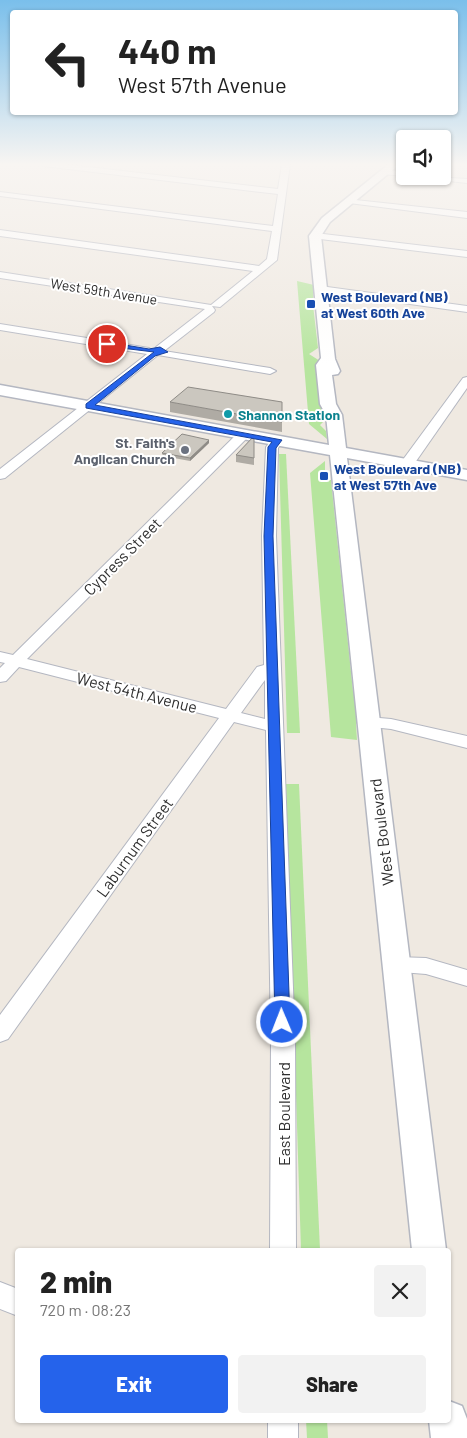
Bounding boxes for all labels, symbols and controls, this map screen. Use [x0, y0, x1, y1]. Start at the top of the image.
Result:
text: 440 m [118, 29, 217, 71]
icon: left [35, 30, 100, 95]
text: West 57th Avenue [118, 71, 287, 97]
map controls [396, 130, 451, 185]
button: sound [396, 130, 451, 185]
street label: West 59th Avenue [49, 274, 159, 308]
place label: West Boulevard (NB) at West 60th Ave [321, 288, 448, 321]
marker: West Boulevard (NB) at West 60th Ave [305, 298, 317, 310]
pin [86, 323, 128, 365]
icon: arrive [93, 330, 121, 358]
place label: Shannon Station [238, 406, 340, 423]
marker: Shannon Station [222, 408, 234, 420]
place label: St. Faith's Anglican Church [74, 434, 175, 467]
marker: St. Faith's Anglican Church [179, 444, 191, 456]
place label: West Boulevard (NB) at West 57th Ave [334, 460, 461, 493]
marker: West Boulevard (NB) at West 57th Ave [318, 470, 330, 482]
street label: Cypress Street [79, 513, 165, 599]
street label: West 54th Avenue [75, 668, 199, 716]
street label: West Boulevard [365, 777, 397, 887]
street label: Laburnum Street [92, 794, 176, 900]
position arrow [255, 995, 307, 1047]
street label: East Boulevard [274, 1062, 293, 1166]
text: 2 min [40, 1263, 112, 1299]
button: close [374, 1265, 426, 1317]
text: 720 m · 08:23 [40, 1300, 131, 1319]
button: Exit [40, 1355, 228, 1413]
button: Share [238, 1355, 426, 1413]

